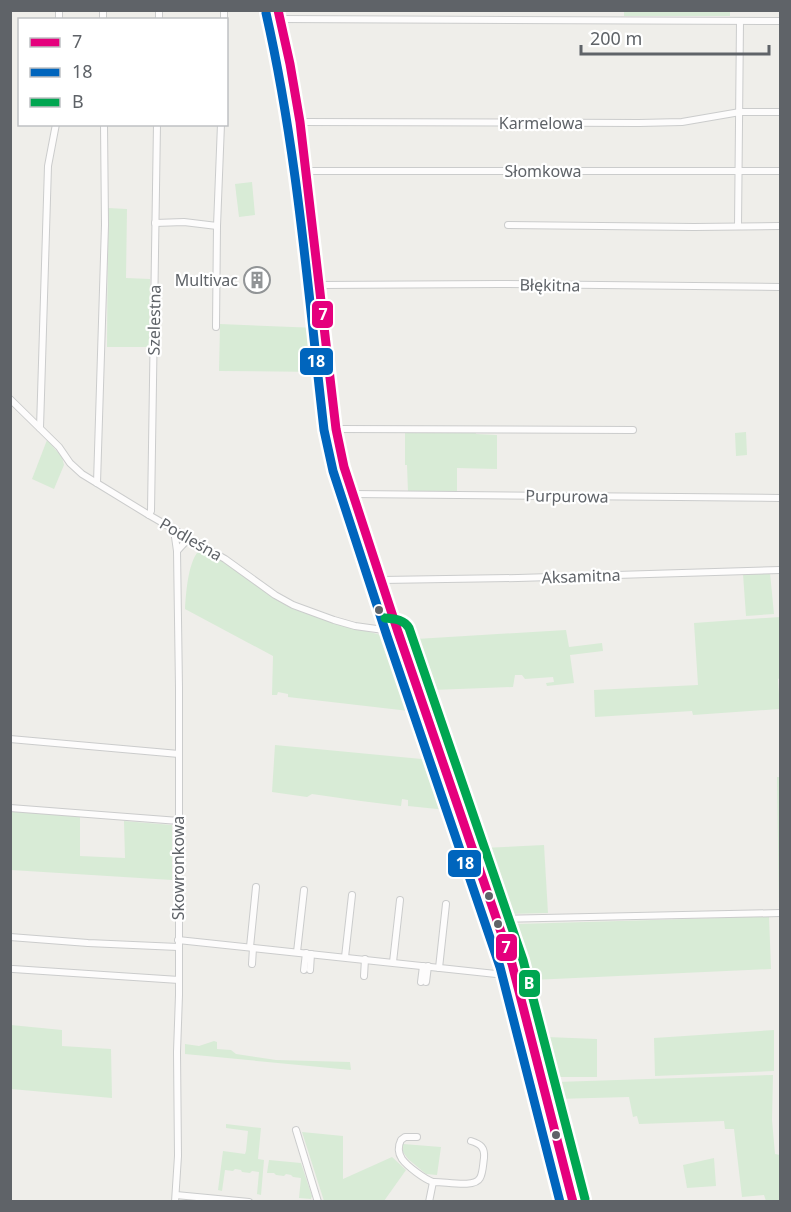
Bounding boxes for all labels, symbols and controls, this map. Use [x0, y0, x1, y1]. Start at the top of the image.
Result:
legend [18, 18, 228, 126]
scale bar [581, 18, 768, 56]
text: 200 m [590, 26, 642, 50]
text: 7 [72, 29, 82, 53]
text: 18 [72, 59, 93, 83]
text: B [72, 89, 84, 113]
street label: Karmelowa [499, 112, 583, 134]
street label: Słomkowa [504, 160, 582, 182]
building icon: Multivac [242, 265, 272, 295]
place label: Multivac [175, 269, 238, 291]
street label: Błękitna [519, 273, 581, 297]
street label: Szelestna [142, 284, 166, 356]
line badge: 7 [311, 300, 334, 329]
text: 7 [318, 303, 328, 325]
line badge: 18 [299, 347, 334, 376]
text: 18 [307, 350, 325, 372]
street label: Purpurowa [525, 484, 609, 508]
street label: Podleśna [156, 512, 226, 566]
street label: Aksamitna [541, 564, 621, 588]
unlabelled marker [373, 604, 385, 616]
street label: Skowronkowa [167, 816, 189, 920]
line badge: 18 [447, 849, 482, 878]
text: 18 [456, 852, 474, 874]
unlabelled marker [483, 890, 495, 902]
unlabelled marker [492, 918, 504, 930]
line badge: 7 [495, 933, 518, 962]
text: 7 [501, 936, 511, 958]
line badge: B [518, 969, 541, 998]
text: B [524, 972, 534, 994]
unlabelled marker [550, 1129, 562, 1141]

